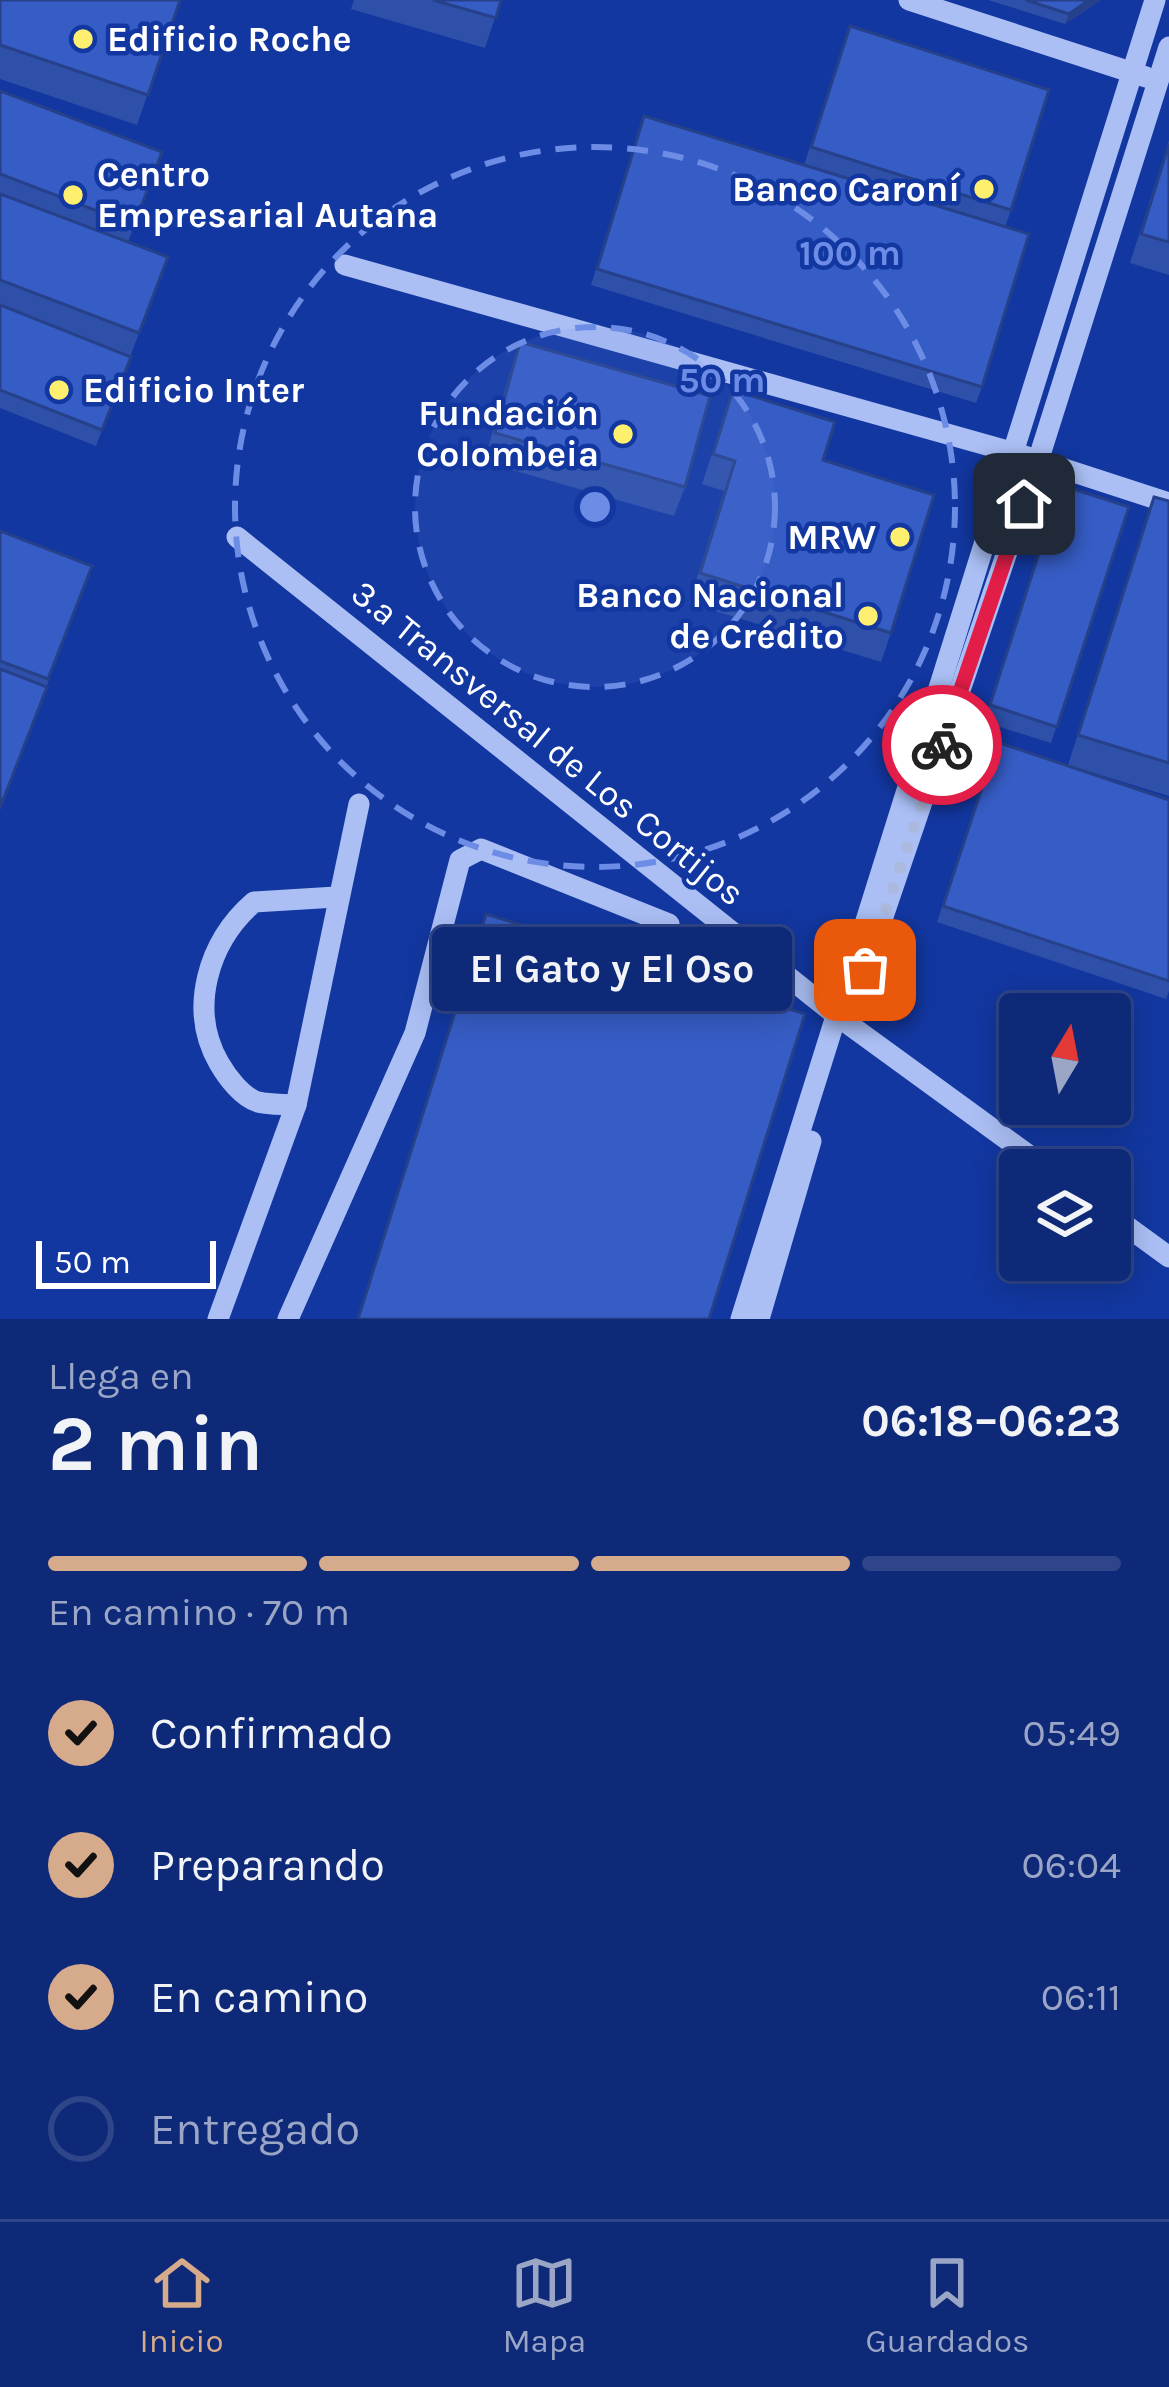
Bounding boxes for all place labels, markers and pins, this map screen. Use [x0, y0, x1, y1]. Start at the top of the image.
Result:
place label: Edificio Roche [107, 18, 352, 60]
marker: Edificio Roche [70, 26, 96, 52]
place label: Centro Empresarial Autana [97, 153, 438, 236]
place label: Banco Caroní [732, 168, 961, 210]
marker: Banco Caroní [971, 176, 997, 202]
marker: Centro Empresarial Autana [60, 182, 86, 208]
place label: Edificio Inter [83, 369, 304, 411]
marker: Edificio Inter [46, 377, 72, 403]
place label: Fundación Colombeia [416, 392, 599, 475]
marker: Fundación Colombeia [610, 421, 636, 447]
pin [973, 453, 1075, 555]
centre of rings [574, 486, 616, 528]
place label: MRW [787, 516, 876, 558]
marker: MRW [887, 524, 913, 550]
place label: Banco Nacional de Crédito [576, 574, 844, 657]
marker: Banco Nacional de Crédito [855, 603, 881, 629]
pin [814, 919, 916, 1021]
callout: El Gato y El Oso [433, 928, 793, 1012]

